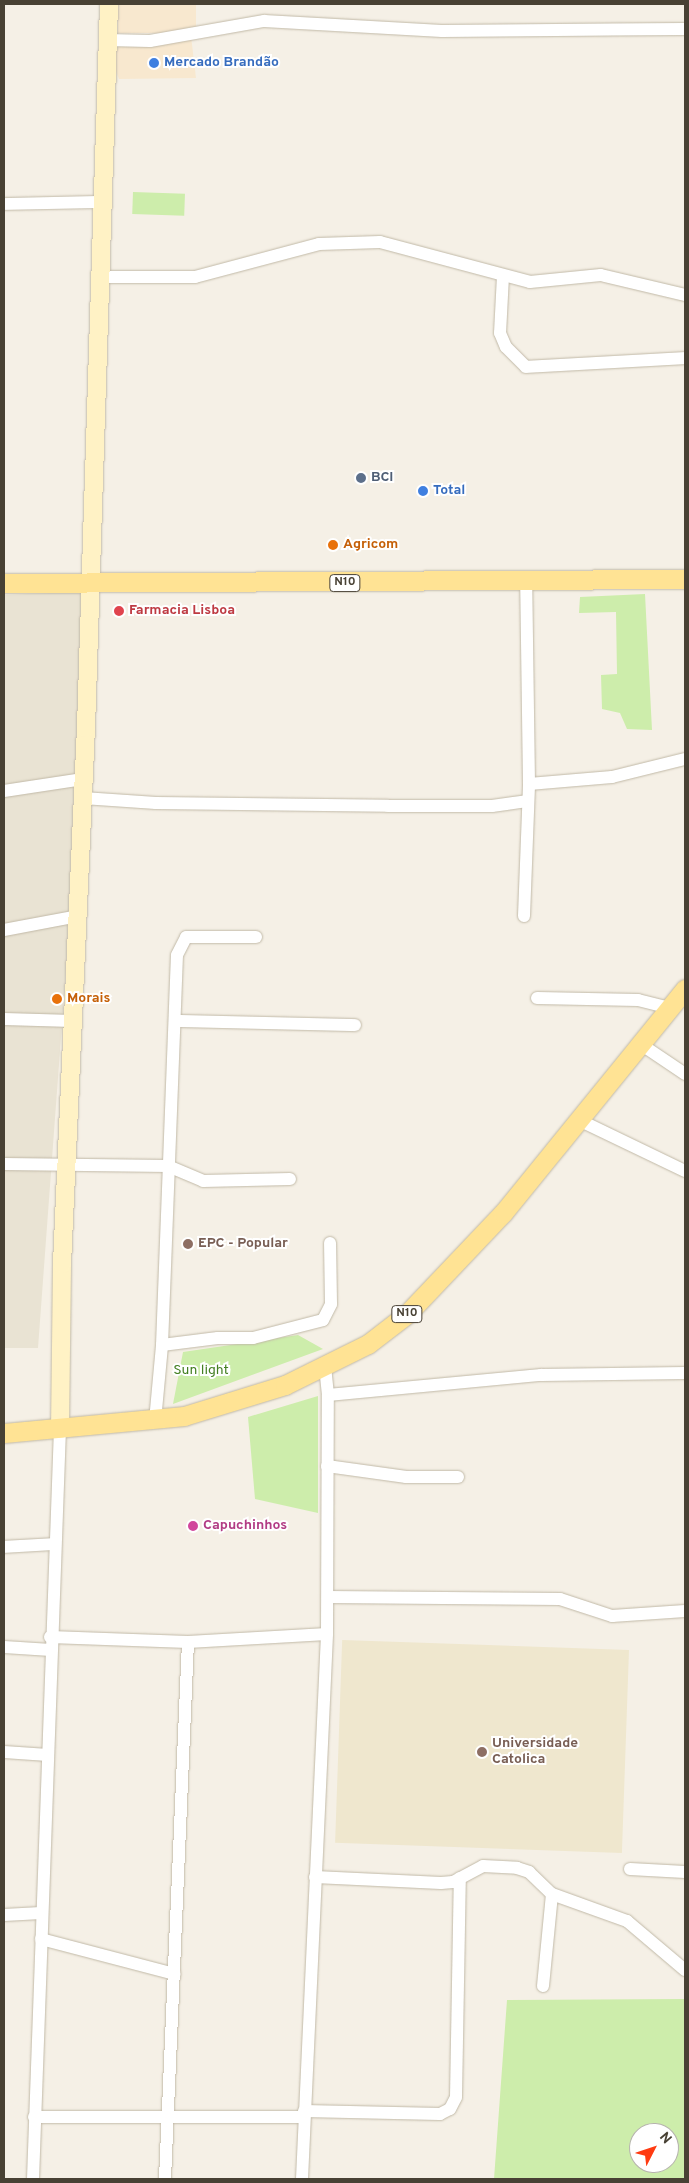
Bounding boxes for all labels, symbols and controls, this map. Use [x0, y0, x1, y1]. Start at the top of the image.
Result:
place label: Mercado Brandão [164, 55, 279, 71]
marker: Mercado Brandão [148, 57, 160, 69]
place label: BCI [371, 470, 393, 486]
marker: BCI [355, 472, 367, 484]
place label: Total [433, 483, 465, 499]
marker: Total [417, 485, 429, 497]
place label: Agricom [343, 537, 398, 553]
marker: Agricom [327, 539, 339, 551]
road number: N10 [329, 574, 361, 592]
place label: Farmacia Lisboa [129, 603, 235, 619]
marker: Farmacia Lisboa [113, 605, 125, 617]
place label: Morais [67, 991, 110, 1007]
marker: Morais [51, 993, 63, 1005]
place label: EPC - Popular [198, 1236, 288, 1252]
marker: EPC - Popular [182, 1238, 194, 1250]
road number: N10 [391, 1305, 423, 1324]
park label: Sun light [173, 1363, 229, 1379]
place label: Capuchinhos [203, 1518, 287, 1534]
marker: Capuchinhos [187, 1520, 199, 1532]
place label: Universidade Catolica [492, 1736, 578, 1768]
marker: Universidade Catolica [476, 1746, 488, 1758]
north arrow [629, 2123, 679, 2173]
text: N [655, 2129, 675, 2148]

